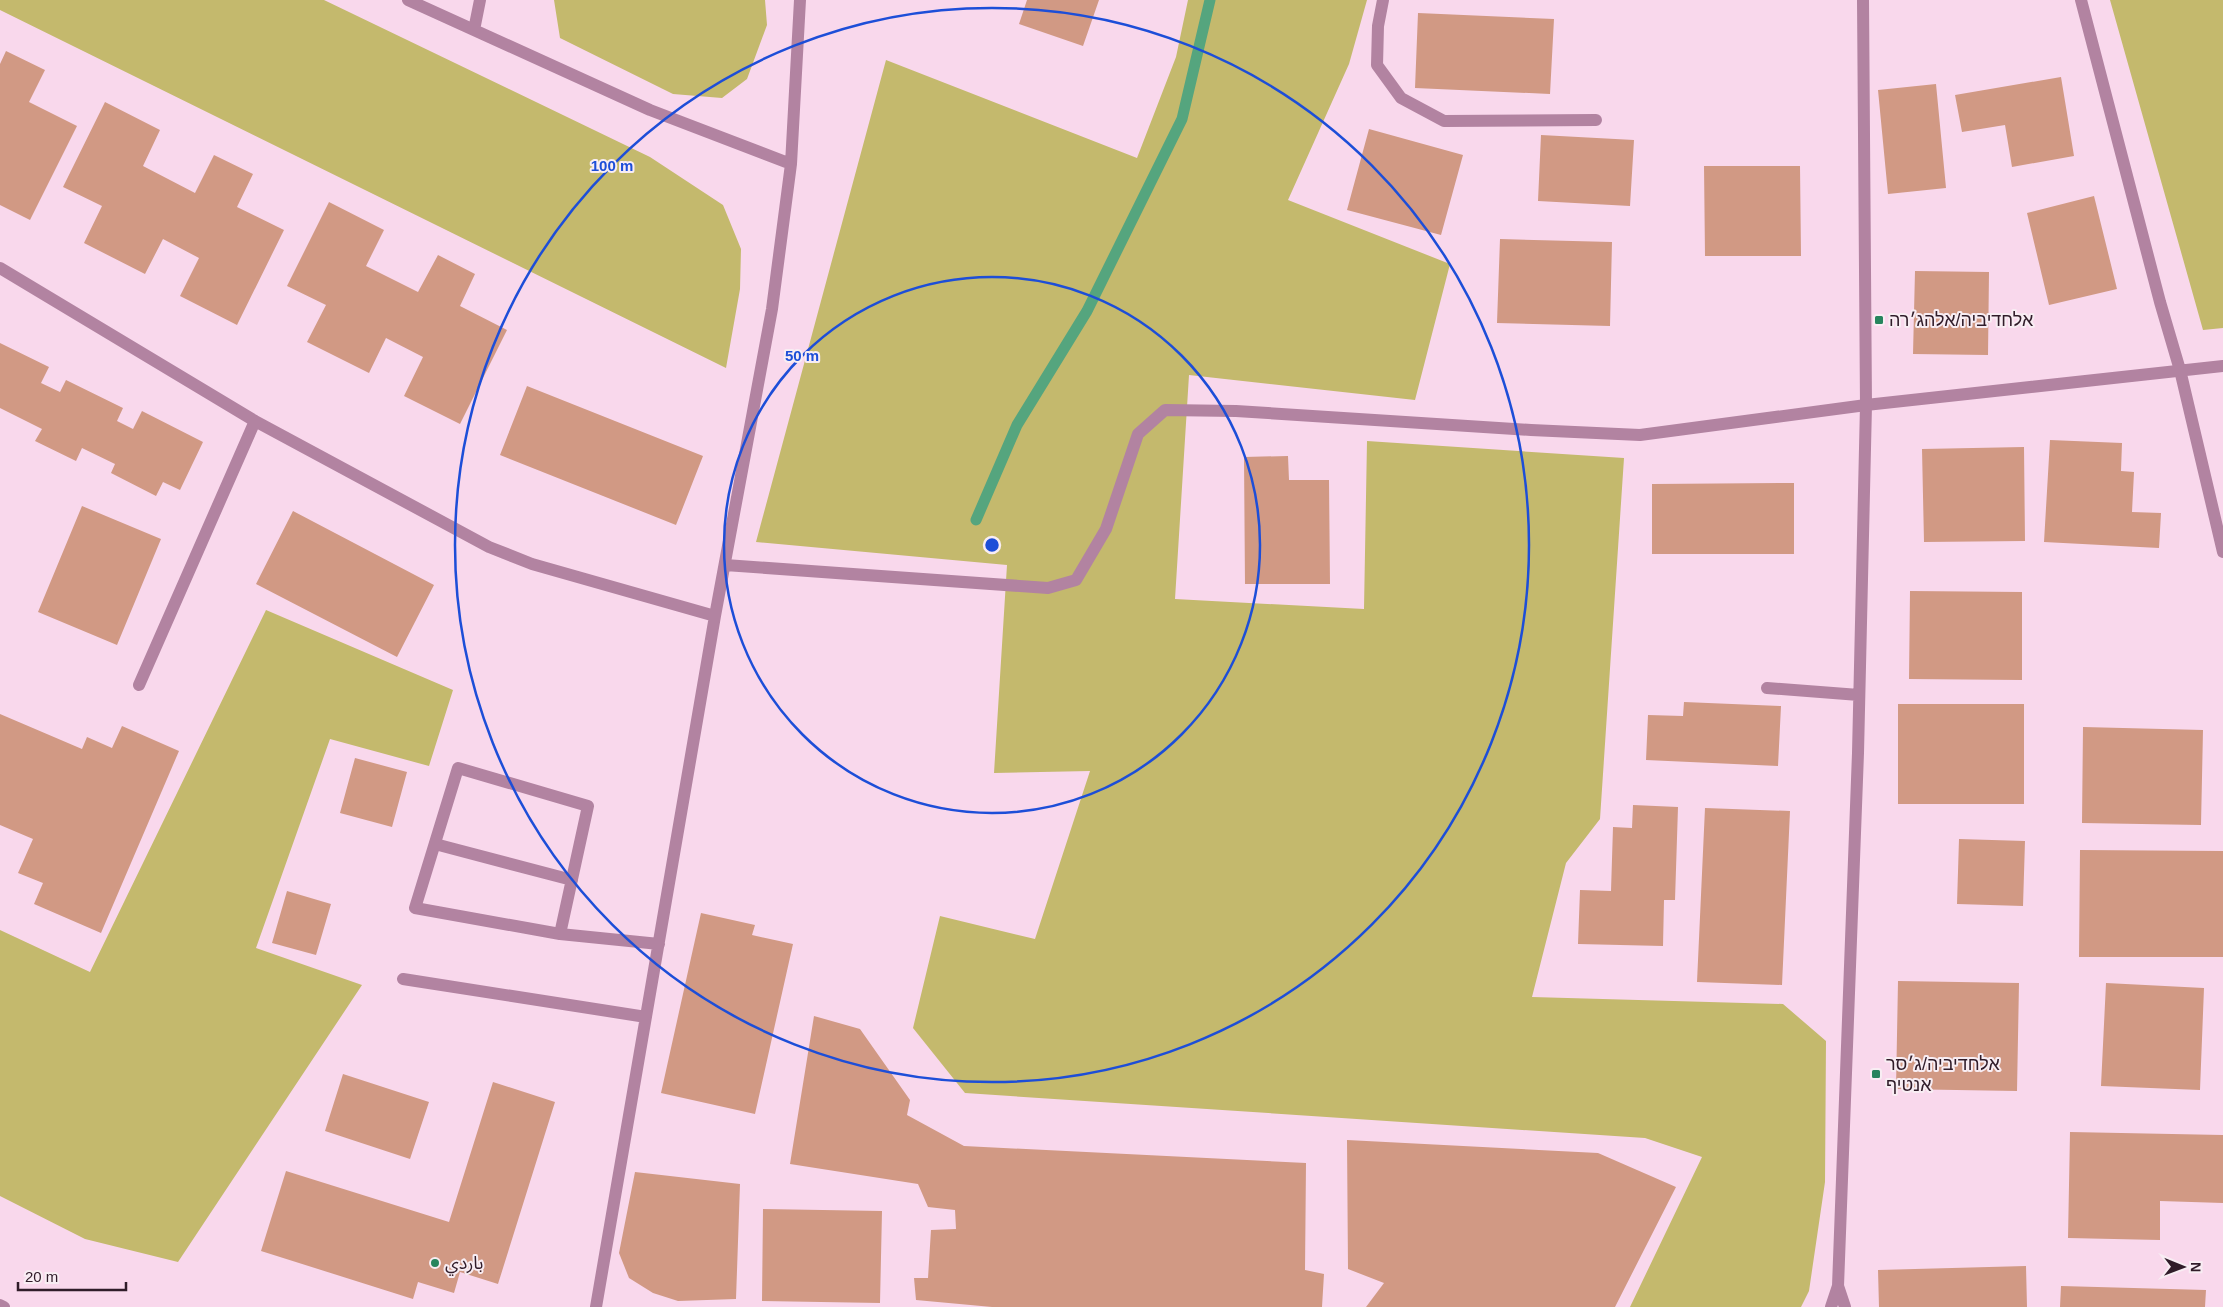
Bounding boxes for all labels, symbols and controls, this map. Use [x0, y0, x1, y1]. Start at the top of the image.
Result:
text: 100 m [591, 157, 633, 174]
place label: אלחדיביה/אלהג׳רה [1889, 310, 2034, 330]
marker: אלחדיביה/אלהג׳רה [1873, 314, 1885, 326]
text: 50 m [785, 347, 819, 364]
centre of rings [983, 536, 1001, 554]
place label: אלחדיביה/ג׳סר אנטיף [1886, 1054, 2000, 1095]
marker: אלחדיביה/ג׳סר אנטיף [1870, 1068, 1882, 1080]
north arrow [2158, 1242, 2208, 1292]
place label: باردي [445, 1253, 483, 1276]
marker: باردي [429, 1257, 441, 1269]
scale bar [18, 1260, 125, 1292]
text: N [2188, 1262, 2204, 1272]
text: 20 m [25, 1268, 58, 1285]

